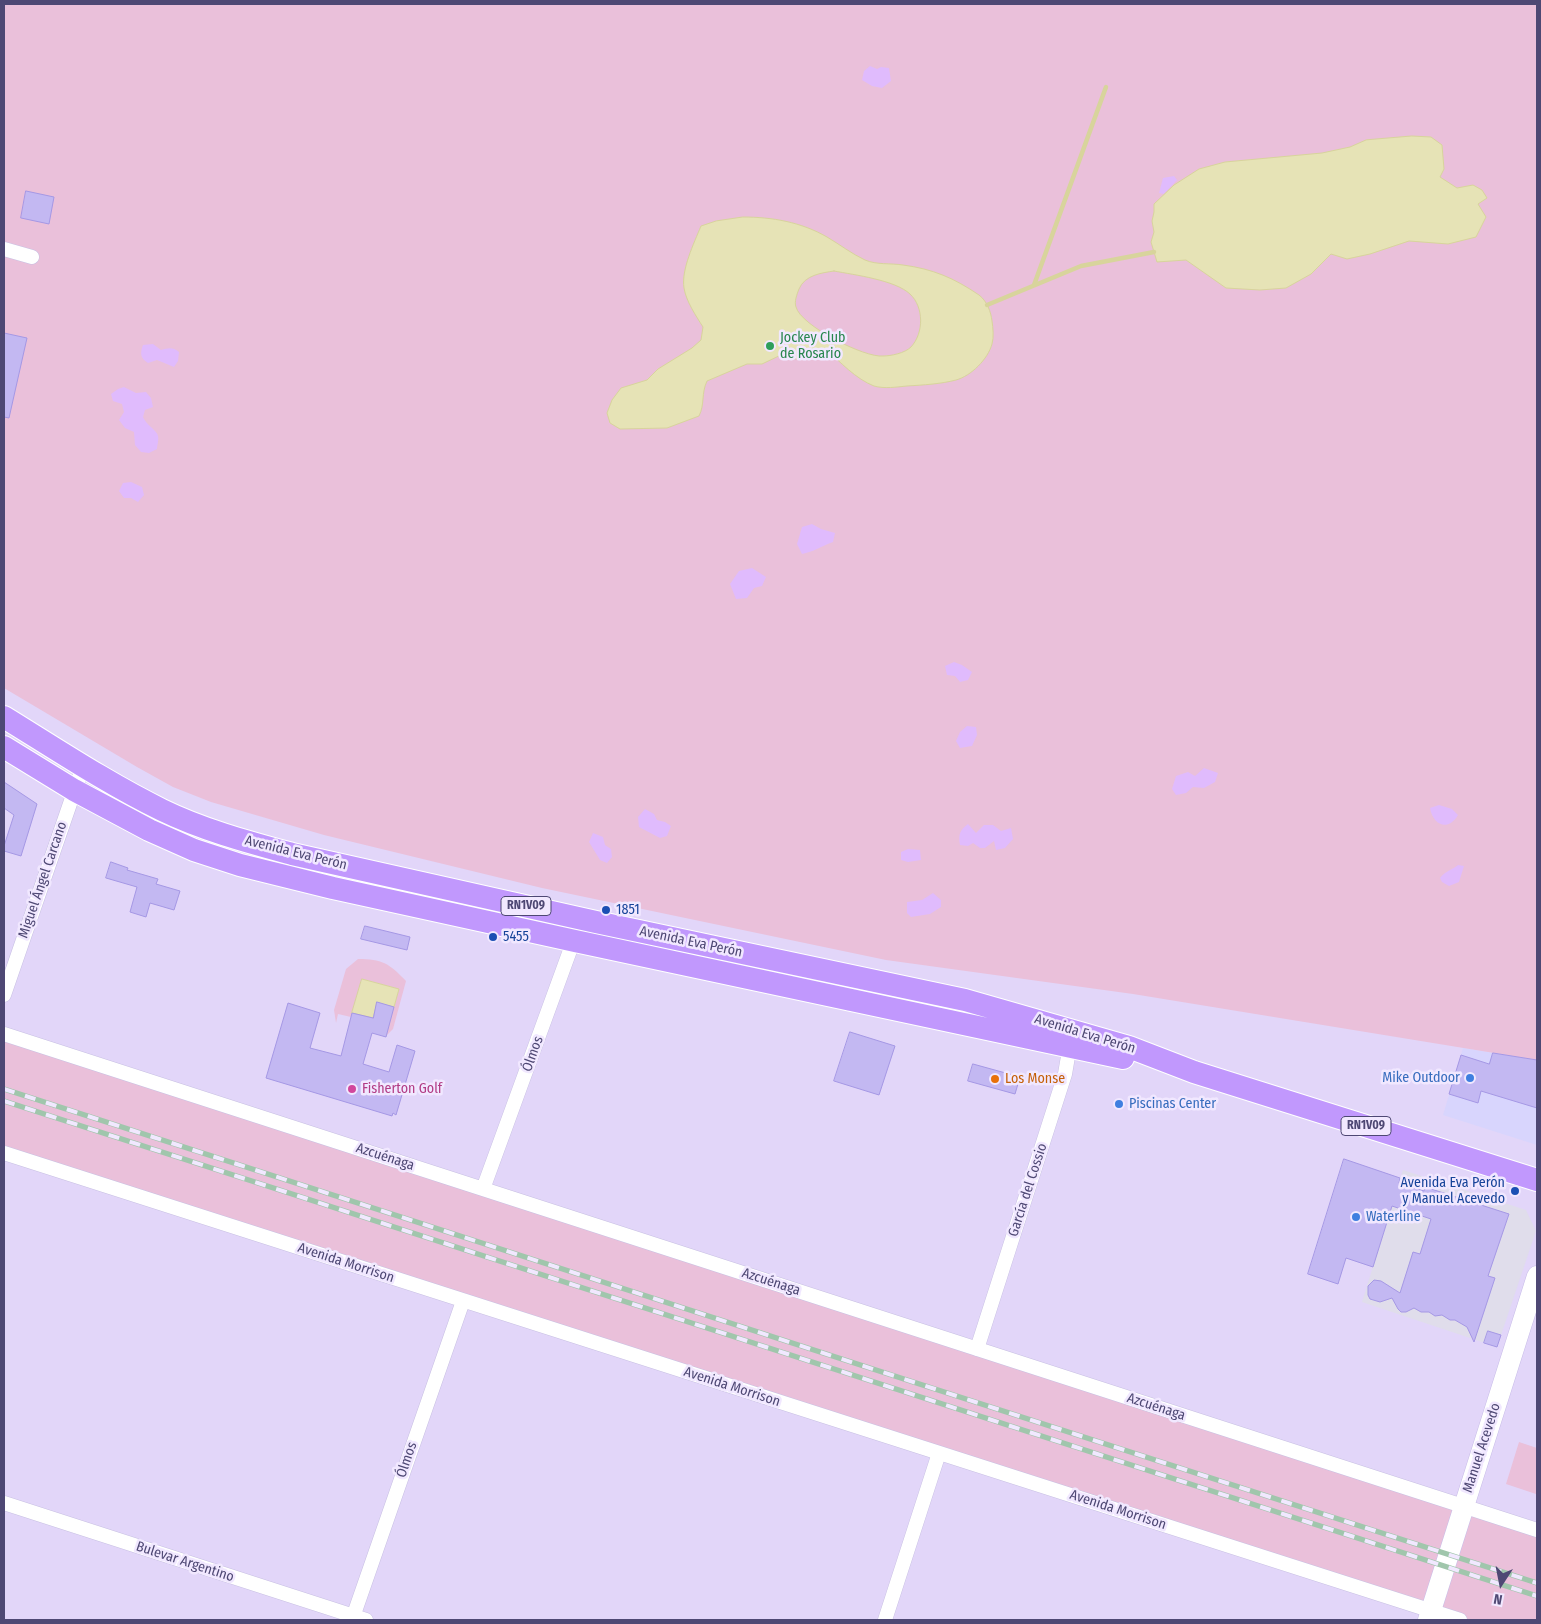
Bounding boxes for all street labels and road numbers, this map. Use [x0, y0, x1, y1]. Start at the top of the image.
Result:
street label: Miguel Ángel Carcano [15, 820, 71, 940]
street label: Avenida Eva Perón [243, 832, 349, 874]
road number: RN1V09 [501, 896, 551, 916]
street label: Avenida Eva Perón [638, 923, 744, 961]
street label: Avenida Eva Perón [1033, 1011, 1137, 1057]
street label: Ólmos [519, 1034, 547, 1074]
road number: RN1V09 [1341, 1116, 1391, 1136]
street label: Azcuénaga [354, 1140, 416, 1174]
street label: García del Cossio [1005, 1141, 1051, 1239]
street label: Avenida Morrison [296, 1240, 396, 1286]
street label: Azcuénaga [740, 1265, 802, 1299]
street label: Avenida Morrison [682, 1364, 782, 1410]
street label: Azcuénaga [1125, 1390, 1187, 1424]
street label: Manuel Acevedo [1460, 1401, 1504, 1495]
street label: Ólmos [393, 1440, 421, 1480]
street label: Avenida Morrison [1068, 1487, 1168, 1533]
street label: Bulevar Argentino [134, 1538, 236, 1586]

